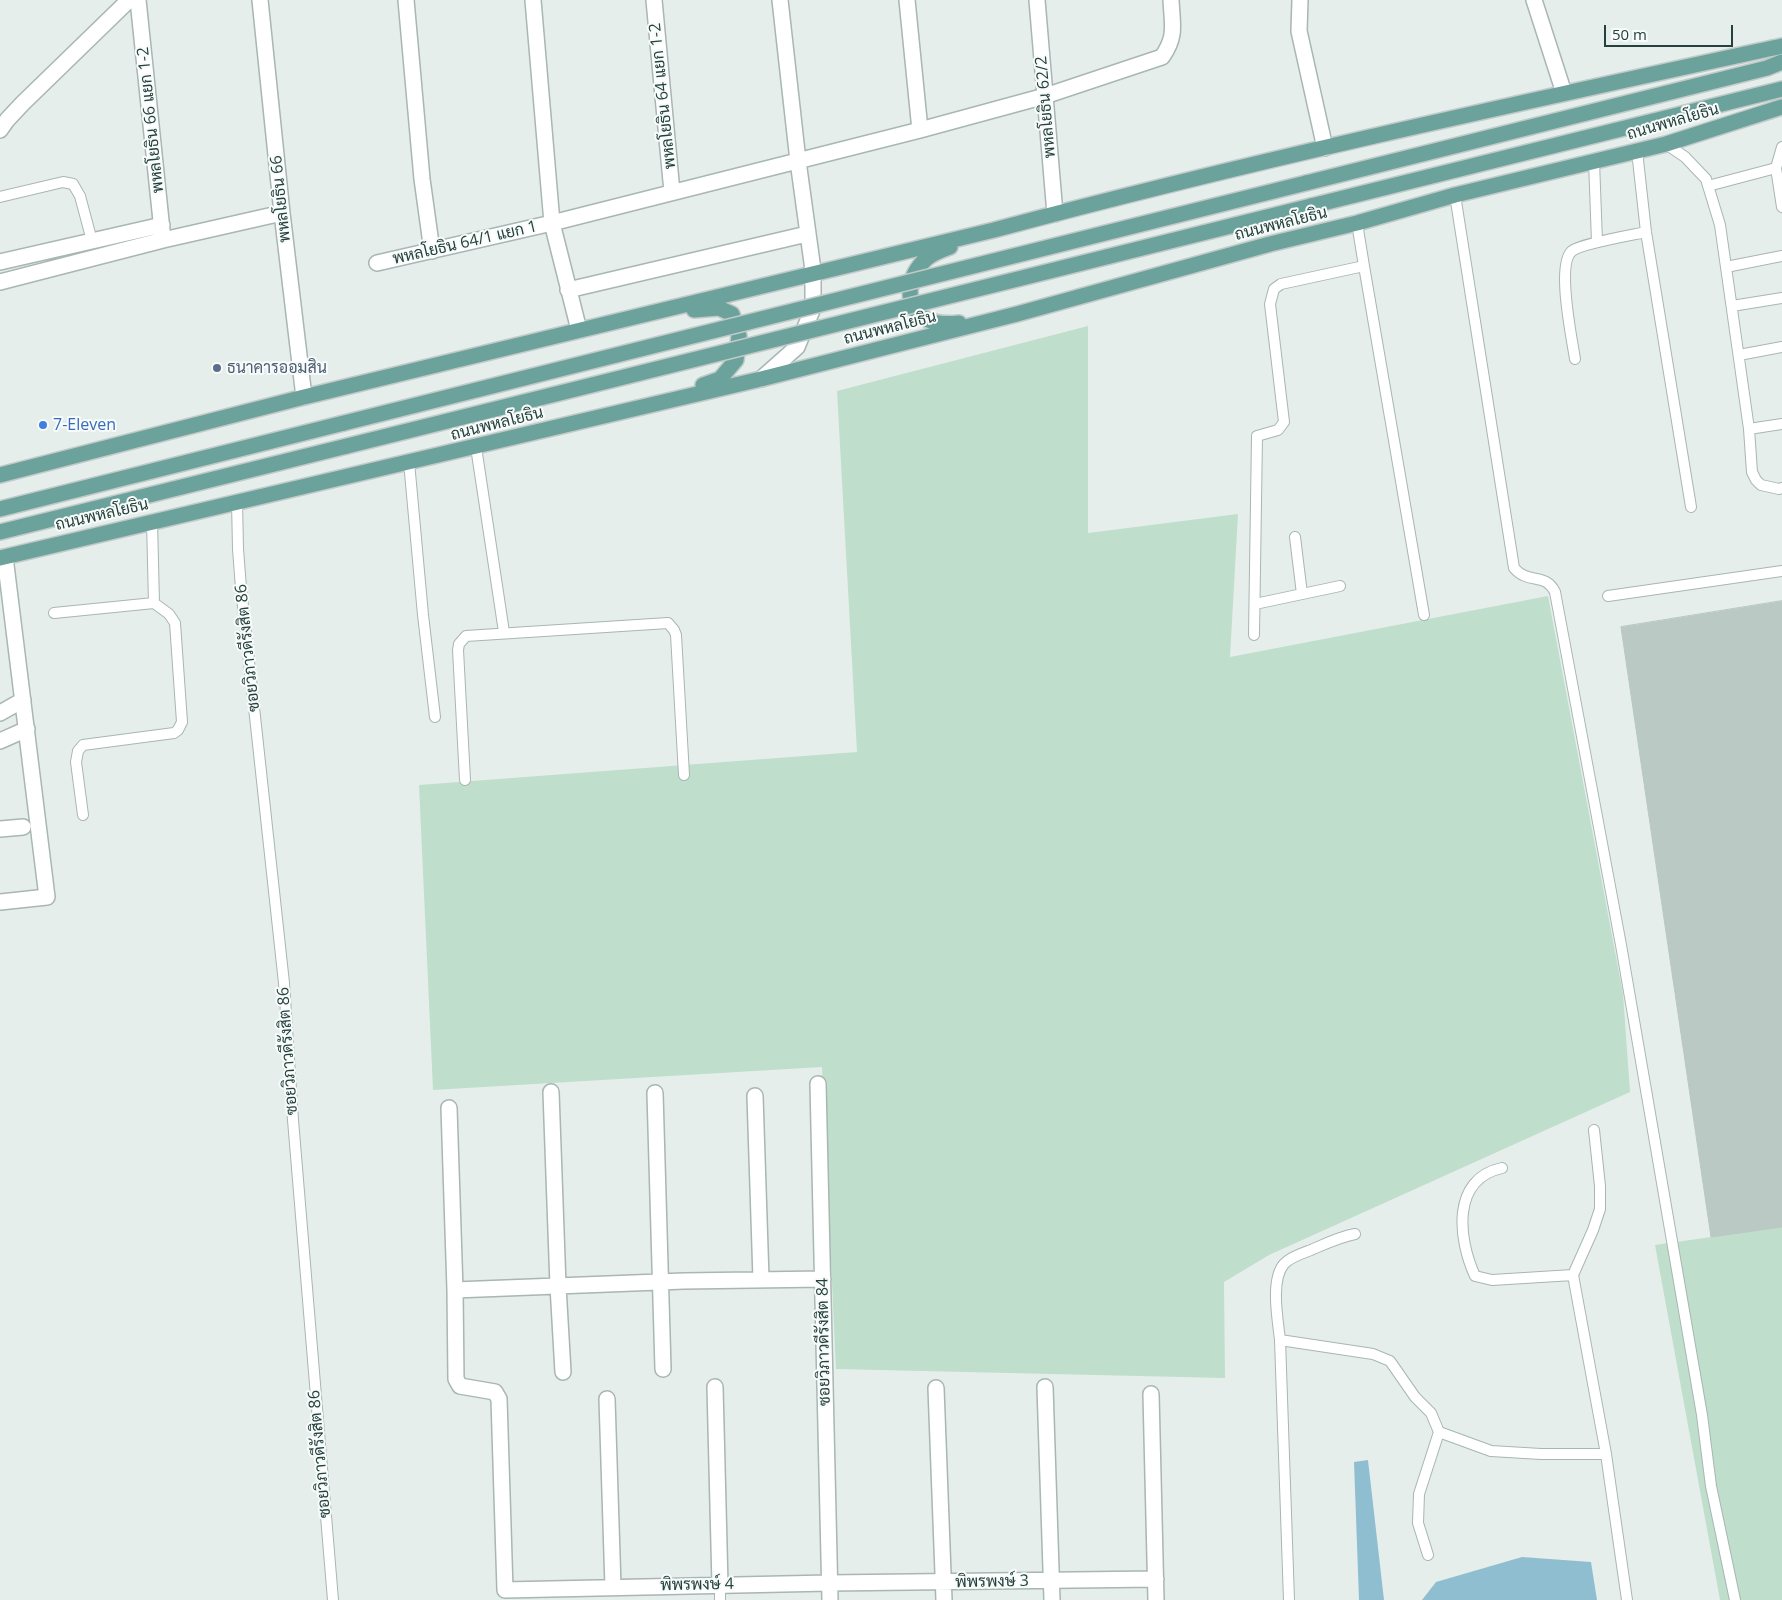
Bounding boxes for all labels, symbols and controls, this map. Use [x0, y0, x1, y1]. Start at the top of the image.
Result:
scale bar [1607, 15, 1736, 47]
street label: พหลโยธิน 64 แยก 1-2 [646, 22, 680, 170]
text: 50 m [1612, 24, 1647, 44]
street label: พหลโยธิน 66 แยก 1-2 [134, 46, 168, 194]
street label: พหลโยธิน 62/2 [1032, 55, 1060, 159]
street label: ถนนพหลโยธิน [1625, 100, 1721, 144]
street label: พหลโยธิน 66 [267, 154, 295, 244]
street label: ถนนพหลโยธิน [1233, 203, 1329, 245]
street label: พหลโยธิน 64/1 แยก 1 [391, 217, 539, 269]
street label: ถนนพหลโยธิน [842, 307, 938, 349]
place label: ธนาคารออมสิน [227, 358, 327, 378]
marker: ธนาคารออมสิน [211, 362, 223, 374]
street label: ถนนพหลโยธิน [449, 403, 545, 445]
place label: 7-Eleven [53, 415, 116, 435]
marker: 7-Eleven [37, 419, 49, 431]
street label: ถนนพหลโยธิน [54, 495, 150, 535]
street label: ซอยวิภาวดีรังสิต 86 [232, 583, 264, 713]
street label: ซอยวิภาวดีรังสิต 86 [274, 986, 302, 1116]
street label: ซอยวิภาวดีรังสิต 84 [813, 1278, 835, 1406]
street label: ซอยวิภาวดีรังสิต 86 [305, 1389, 335, 1519]
street label: พิพรพงษ์ 3 [955, 1572, 1029, 1592]
street label: พิพรพงษ์ 4 [660, 1575, 734, 1595]

